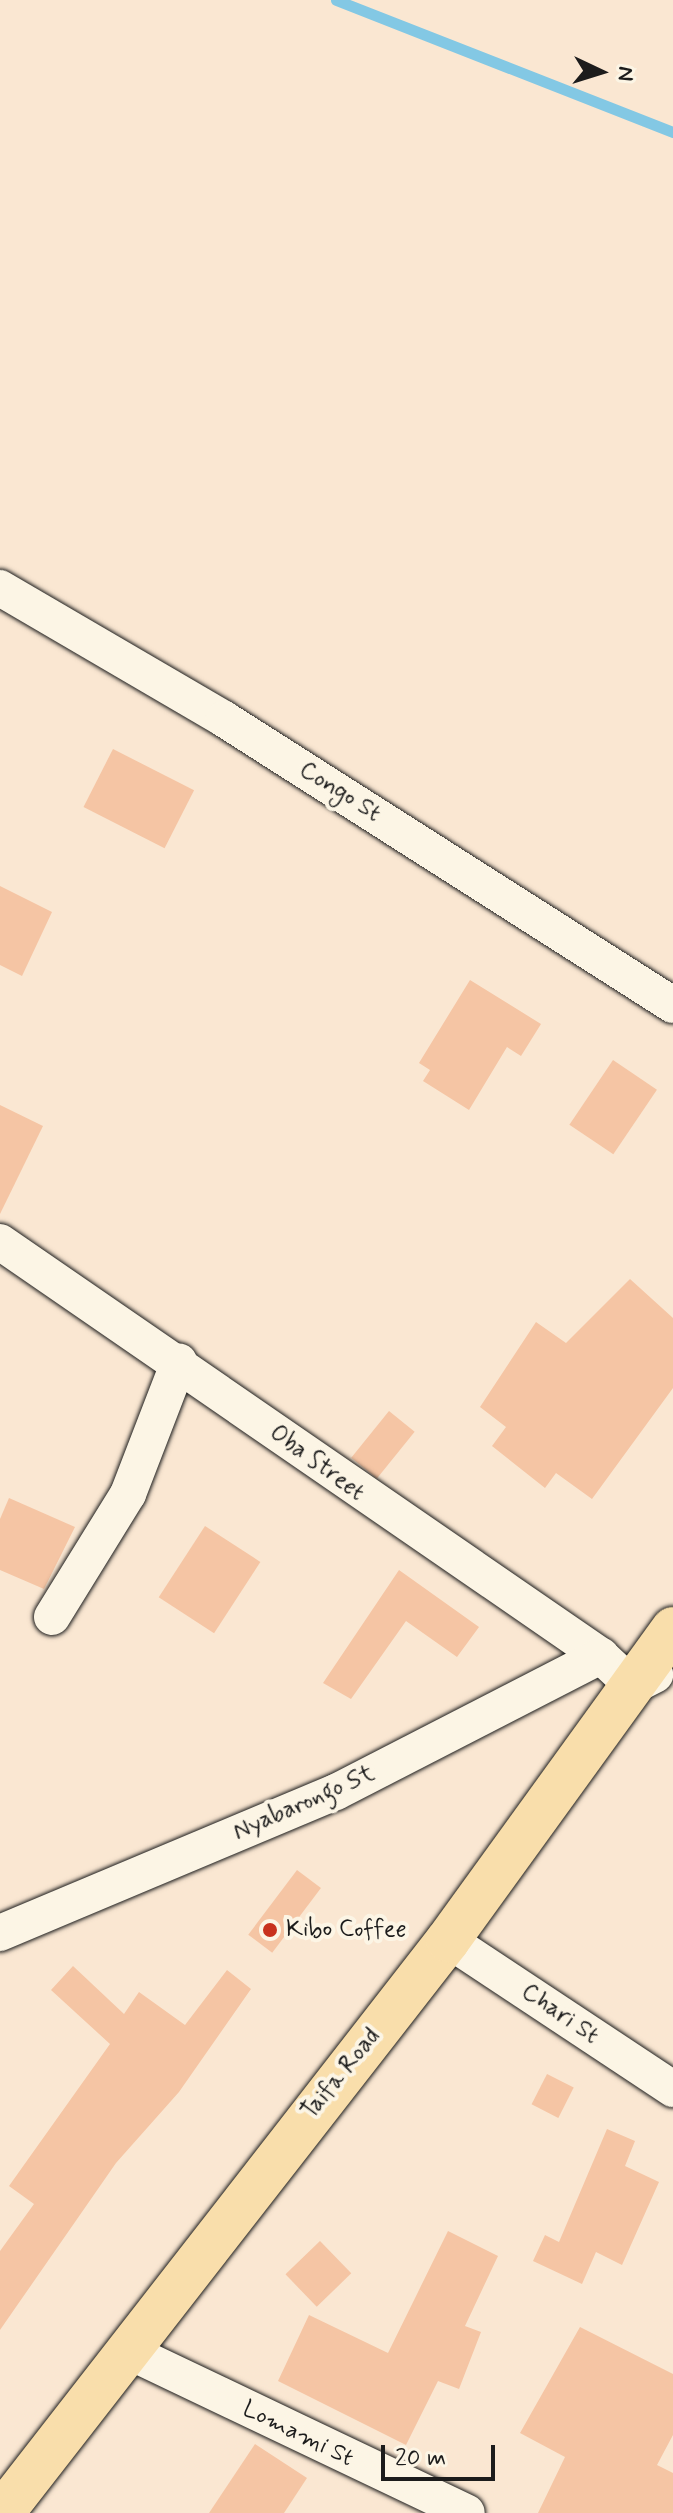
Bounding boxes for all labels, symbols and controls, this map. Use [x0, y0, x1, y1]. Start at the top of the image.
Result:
north arrow [561, 32, 641, 112]
text: N [610, 65, 639, 82]
street label: Congo St [294, 756, 386, 828]
street label: Oba Street [262, 1418, 372, 1508]
street label: Nyabarongo St [231, 1760, 377, 1846]
place label: Kibo Coffee [286, 1916, 408, 1944]
marker: Kibo Coffee [261, 1921, 279, 1939]
street label: Chari St [516, 1978, 604, 2050]
street label: Taifa Road [296, 2023, 386, 2125]
street label: Lomami St [238, 2395, 358, 2473]
scale bar [385, 2429, 499, 2479]
text: 20 m [395, 2443, 446, 2474]

